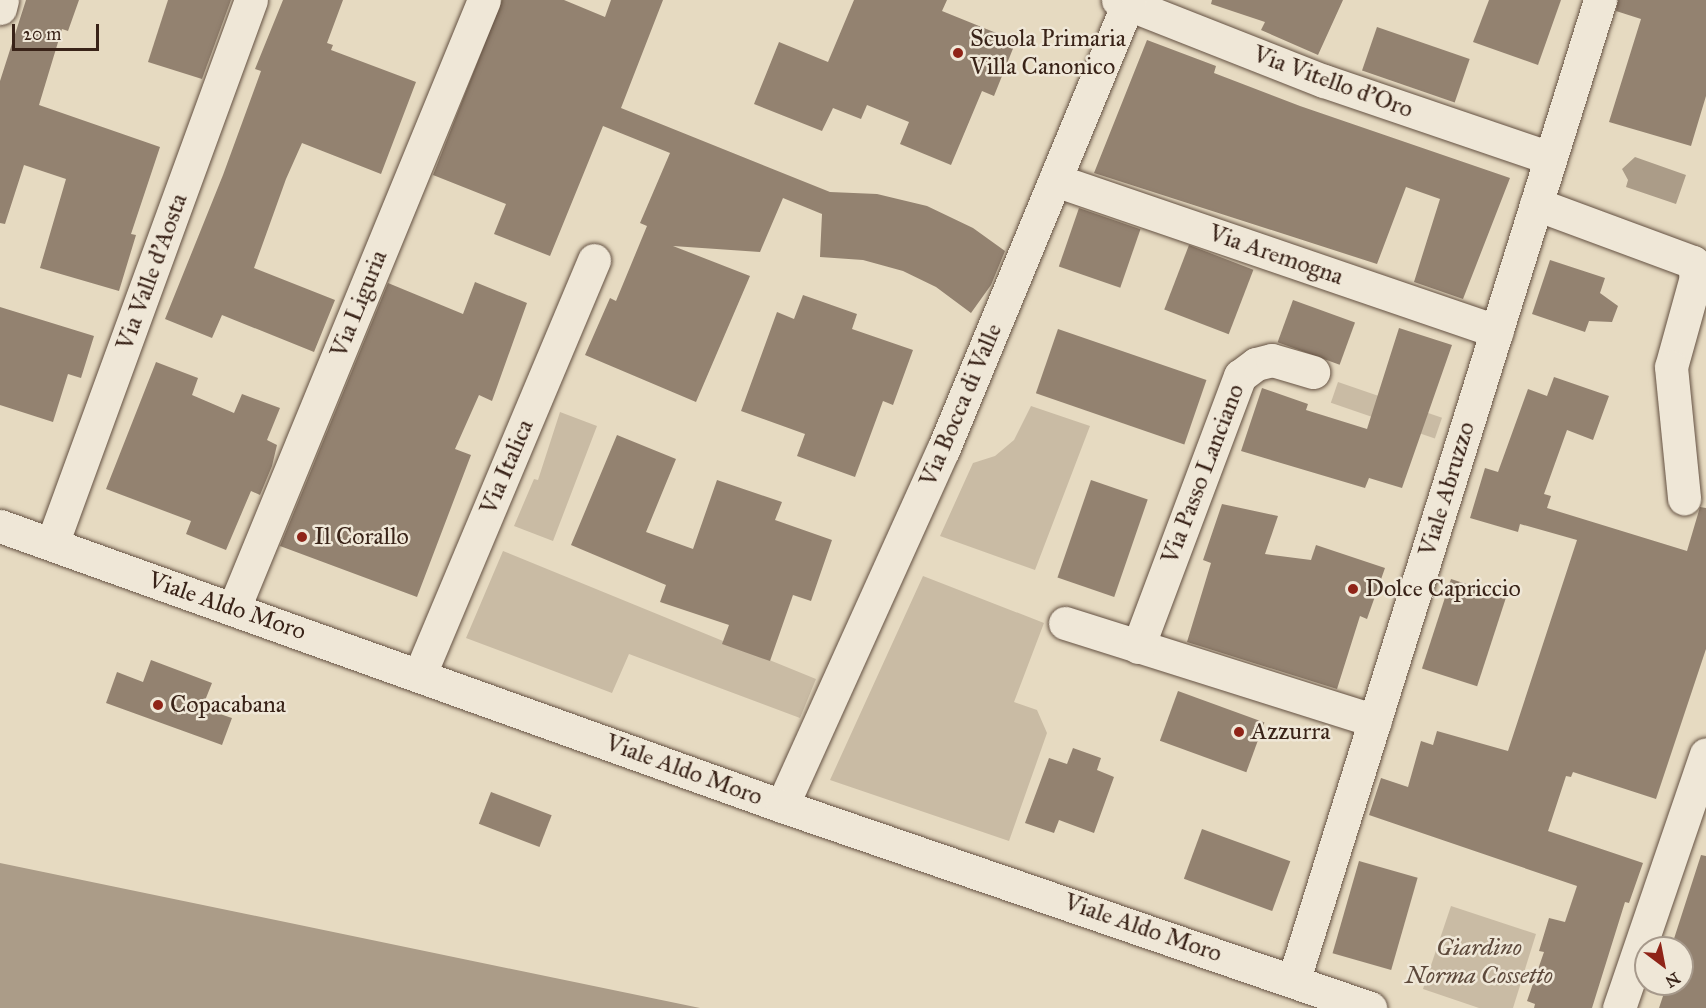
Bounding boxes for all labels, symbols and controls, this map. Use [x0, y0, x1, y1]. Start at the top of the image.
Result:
scale bar [15, 12, 102, 50]
text: 20 m [23, 23, 61, 45]
place label: Scuola Primaria Villa Canonico [970, 25, 1126, 81]
street label: Via Vitello d'Oro [1249, 40, 1417, 124]
marker: Scuola Primaria Villa Canonico [951, 46, 965, 60]
street label: Via Valle d'Aosta [110, 190, 194, 354]
street label: Via Aremogna [1205, 219, 1347, 291]
street label: Via Liguria [325, 246, 393, 362]
street label: Via Bocca di Valle [914, 319, 1008, 491]
street label: Via Passo Lanciano [1156, 380, 1250, 568]
street label: Via Italica [474, 415, 540, 519]
street label: Viale Abruzzo [1413, 418, 1481, 560]
place label: Il Corallo [314, 523, 409, 551]
marker: Il Corallo [295, 530, 309, 544]
street label: Viale Aldo Moro [144, 566, 310, 646]
place label: Dolce Capriccio [1365, 575, 1521, 603]
marker: Dolce Capriccio [1346, 582, 1360, 596]
place label: Copacabana [170, 691, 286, 719]
marker: Copacabana [151, 698, 165, 712]
place label: Azzurra [1251, 718, 1330, 746]
marker: Azzurra [1232, 725, 1246, 739]
street label: Viale Aldo Moro [602, 728, 766, 812]
street label: Viale Aldo Moro [1060, 888, 1226, 968]
park label: Giardino Norma Cossetto [1405, 934, 1553, 990]
north arrow [1634, 936, 1694, 996]
text: N [1662, 968, 1684, 992]

